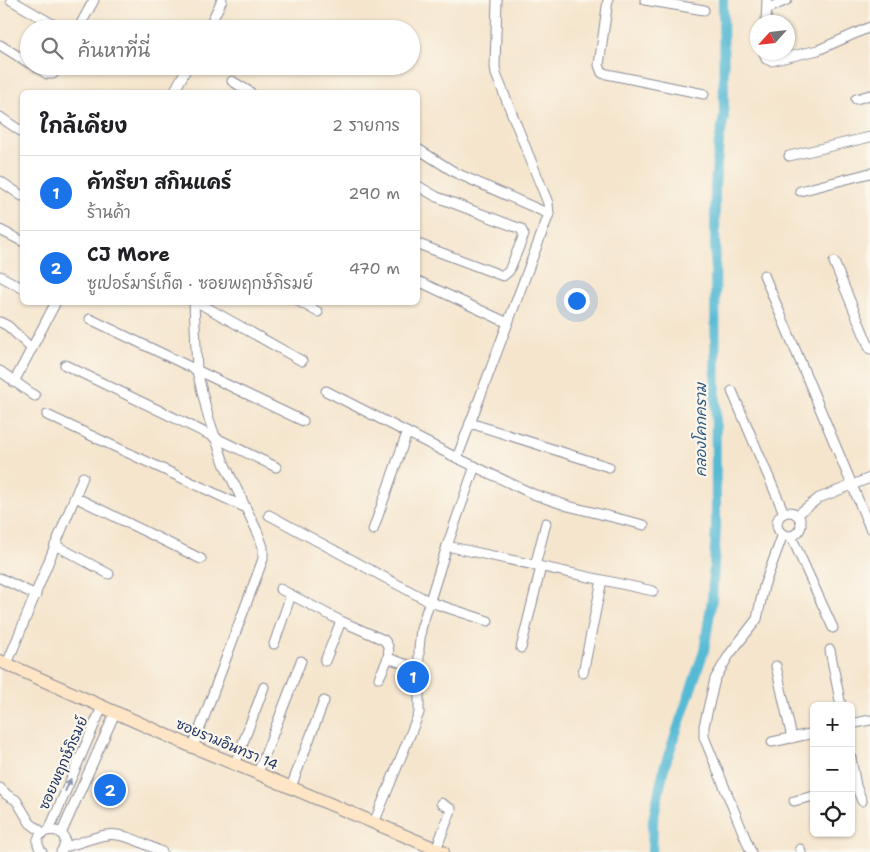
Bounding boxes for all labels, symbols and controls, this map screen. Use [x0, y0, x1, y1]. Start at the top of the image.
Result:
north arrow [750, 15, 795, 60]
search box [20, 20, 420, 75]
icon: search [38, 34, 66, 62]
text: ค้นหาที่นี่ [78, 38, 150, 63]
text: ใกล้เคียง [40, 112, 127, 140]
text: 2 รายการ [332, 115, 400, 136]
text: คัทรียา สกินแคร์ [87, 170, 232, 195]
text: 1 [52, 183, 60, 204]
text: 290 m [348, 183, 400, 204]
text: ร้านค้า [87, 202, 131, 223]
text: CJ More [87, 242, 170, 267]
text: 2 [50, 258, 62, 279]
text: 470 m [349, 258, 400, 279]
text: ซูเปอร์มาร์เก็ต · ซอยพฤกษ์ภิรมย์ [87, 273, 313, 294]
your location [564, 288, 590, 314]
water label: คลองโคกคราม [691, 382, 711, 477]
pin: 1 [397, 658, 429, 696]
map controls [810, 702, 855, 837]
button: + [810, 702, 855, 747]
street label: ซอยพฤกษ์ภิรมย์ [34, 713, 92, 813]
street label: ซอยรามอินทรา 14 [173, 714, 281, 774]
button: − [810, 747, 855, 792]
pin: 2 [94, 771, 126, 809]
one-way arrow [65, 778, 73, 792]
button: locate [810, 792, 855, 837]

